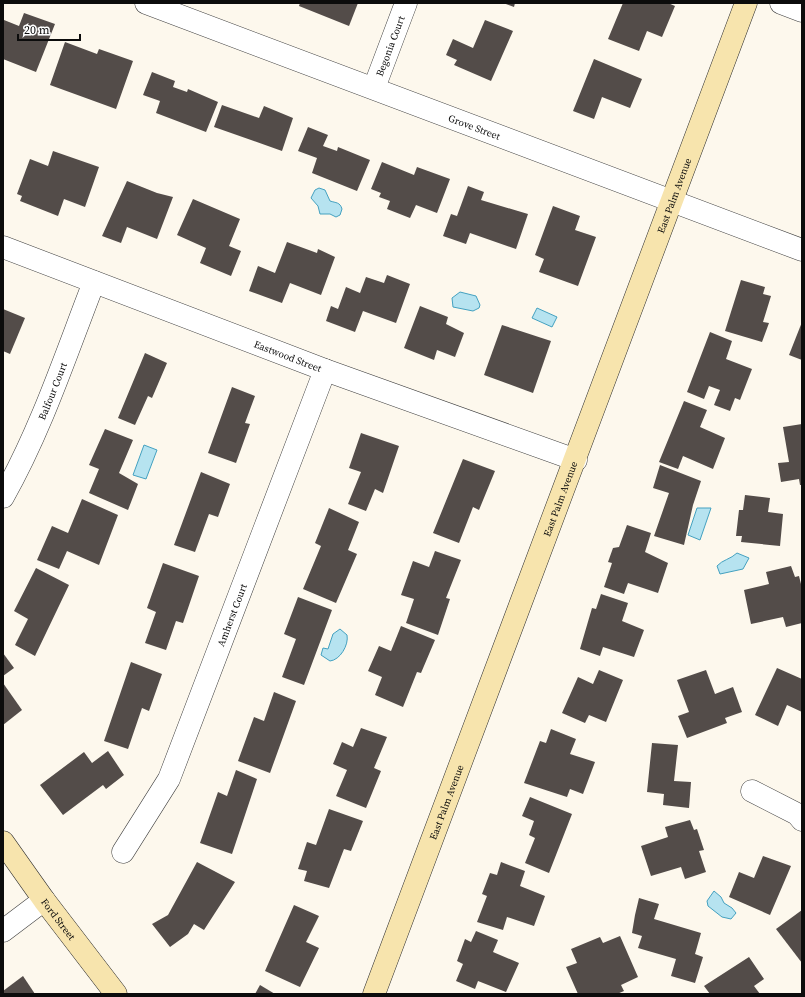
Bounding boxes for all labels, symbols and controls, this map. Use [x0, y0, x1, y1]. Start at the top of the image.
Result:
street label: Begonia Court [373, 13, 407, 78]
scale bar [18, 16, 80, 42]
text: 20 m [24, 22, 50, 38]
street label: Grove Street [447, 111, 503, 143]
street label: East Palm Avenue [654, 156, 694, 235]
street label: Eastwood Street [252, 337, 324, 375]
street label: Balfour Court [35, 360, 70, 422]
street label: East Palm Avenue [540, 459, 580, 538]
street label: Amherst Court [214, 581, 250, 648]
street label: East Palm Avenue [426, 763, 466, 841]
street label: Ford Street [39, 896, 79, 943]

